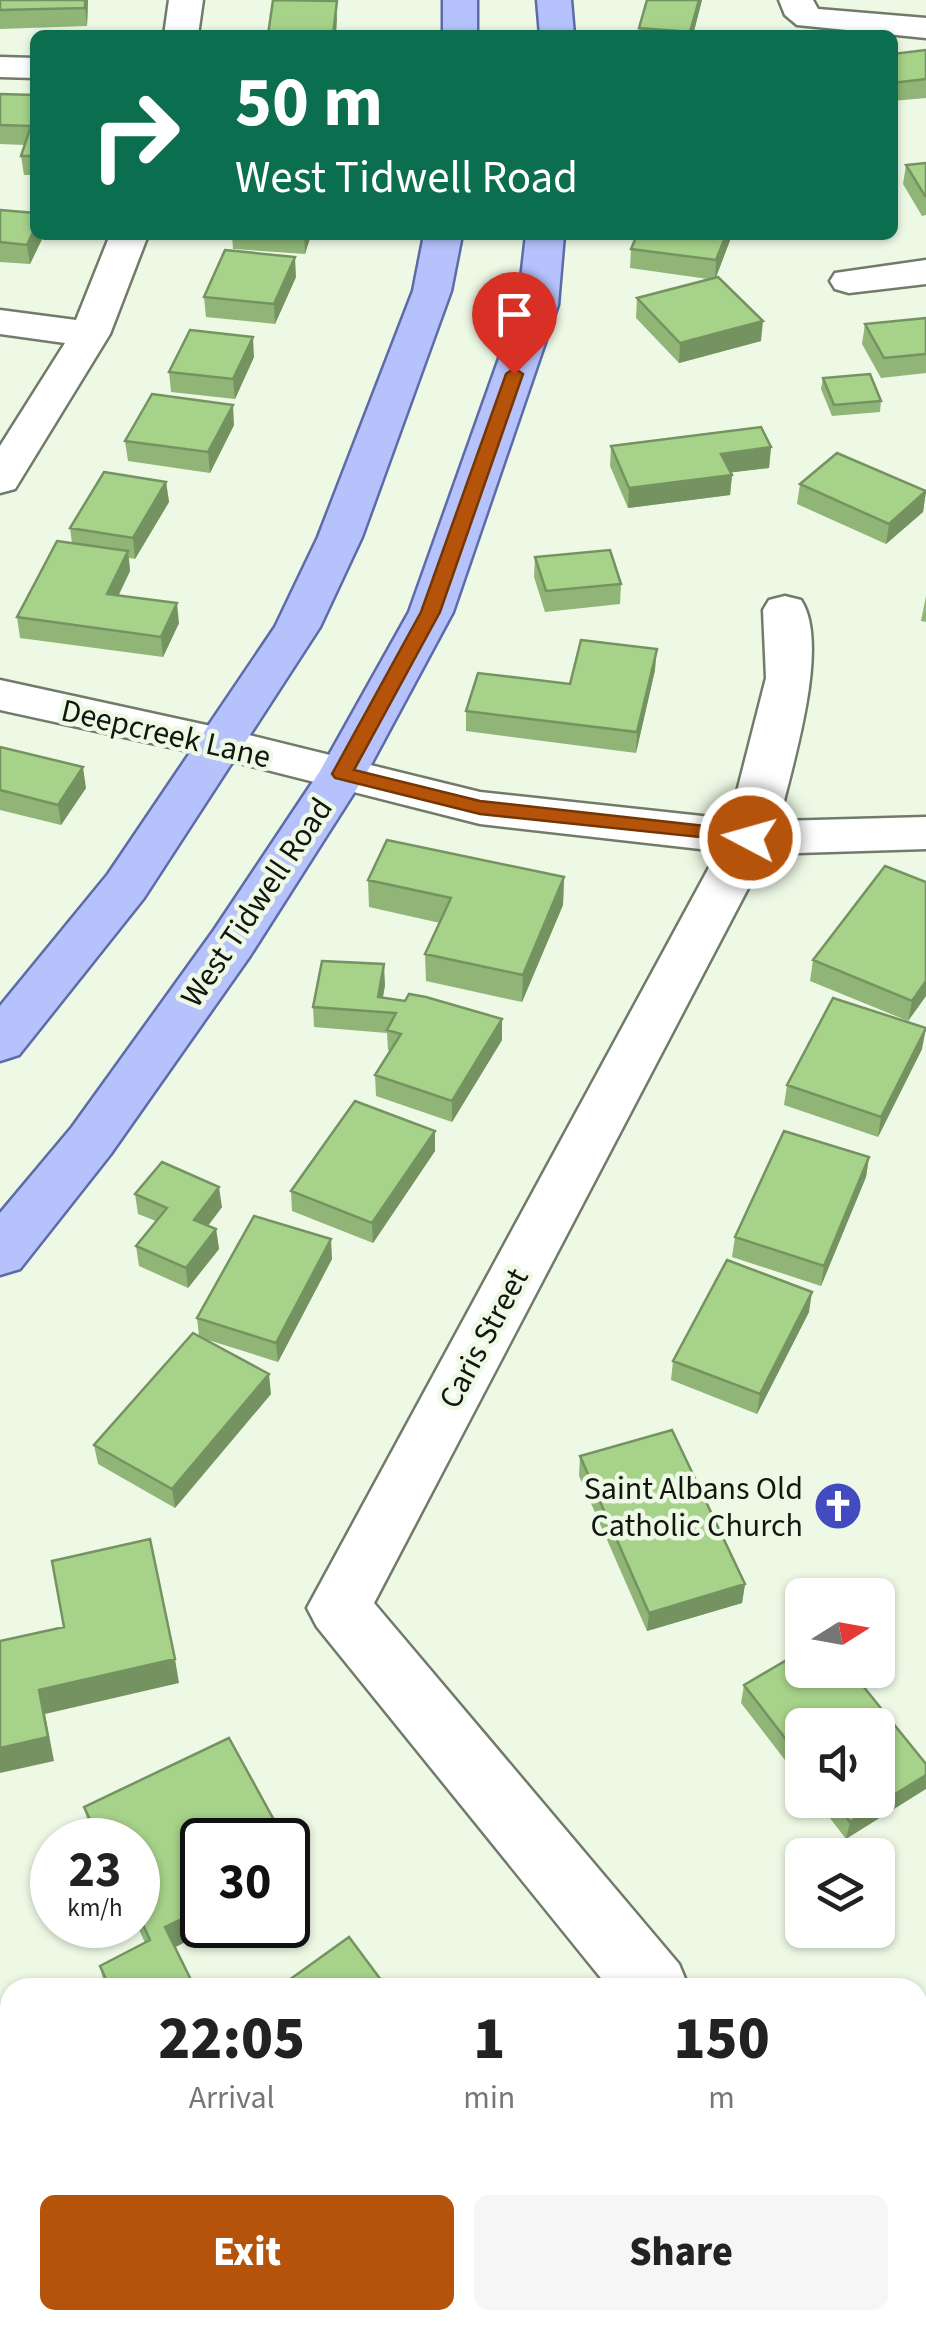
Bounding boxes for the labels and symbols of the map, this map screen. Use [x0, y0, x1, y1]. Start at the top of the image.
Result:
pin [472, 272, 557, 375]
street label: Deepcreek Lane [57, 688, 275, 780]
position arrow [698, 786, 802, 890]
street label: West Tidwell Road [170, 789, 344, 1017]
street label: Caris Street [428, 1260, 540, 1417]
place label: Saint Albans Old Catholic Church [584, 1466, 803, 1549]
church icon: Saint Albans Old Catholic Church [812, 1480, 864, 1532]
north arrow [785, 1578, 895, 1688]
speed limit sign: 30 [180, 1818, 310, 1948]

